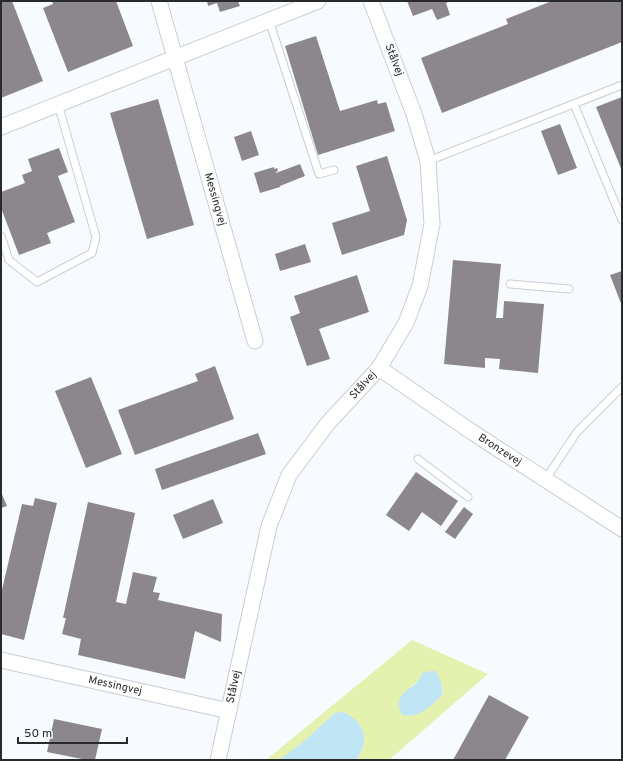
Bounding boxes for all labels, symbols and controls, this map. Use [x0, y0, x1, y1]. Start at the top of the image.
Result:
street label: Stålvej [381, 42, 407, 78]
street label: Messingvej [201, 171, 229, 228]
street label: Stålvej [347, 368, 380, 402]
street label: Bronzevej [475, 431, 524, 469]
street label: Stålvej [224, 669, 244, 705]
street label: Messingvej [87, 673, 143, 698]
scale bar [18, 719, 127, 745]
text: 50 m [24, 726, 52, 742]

